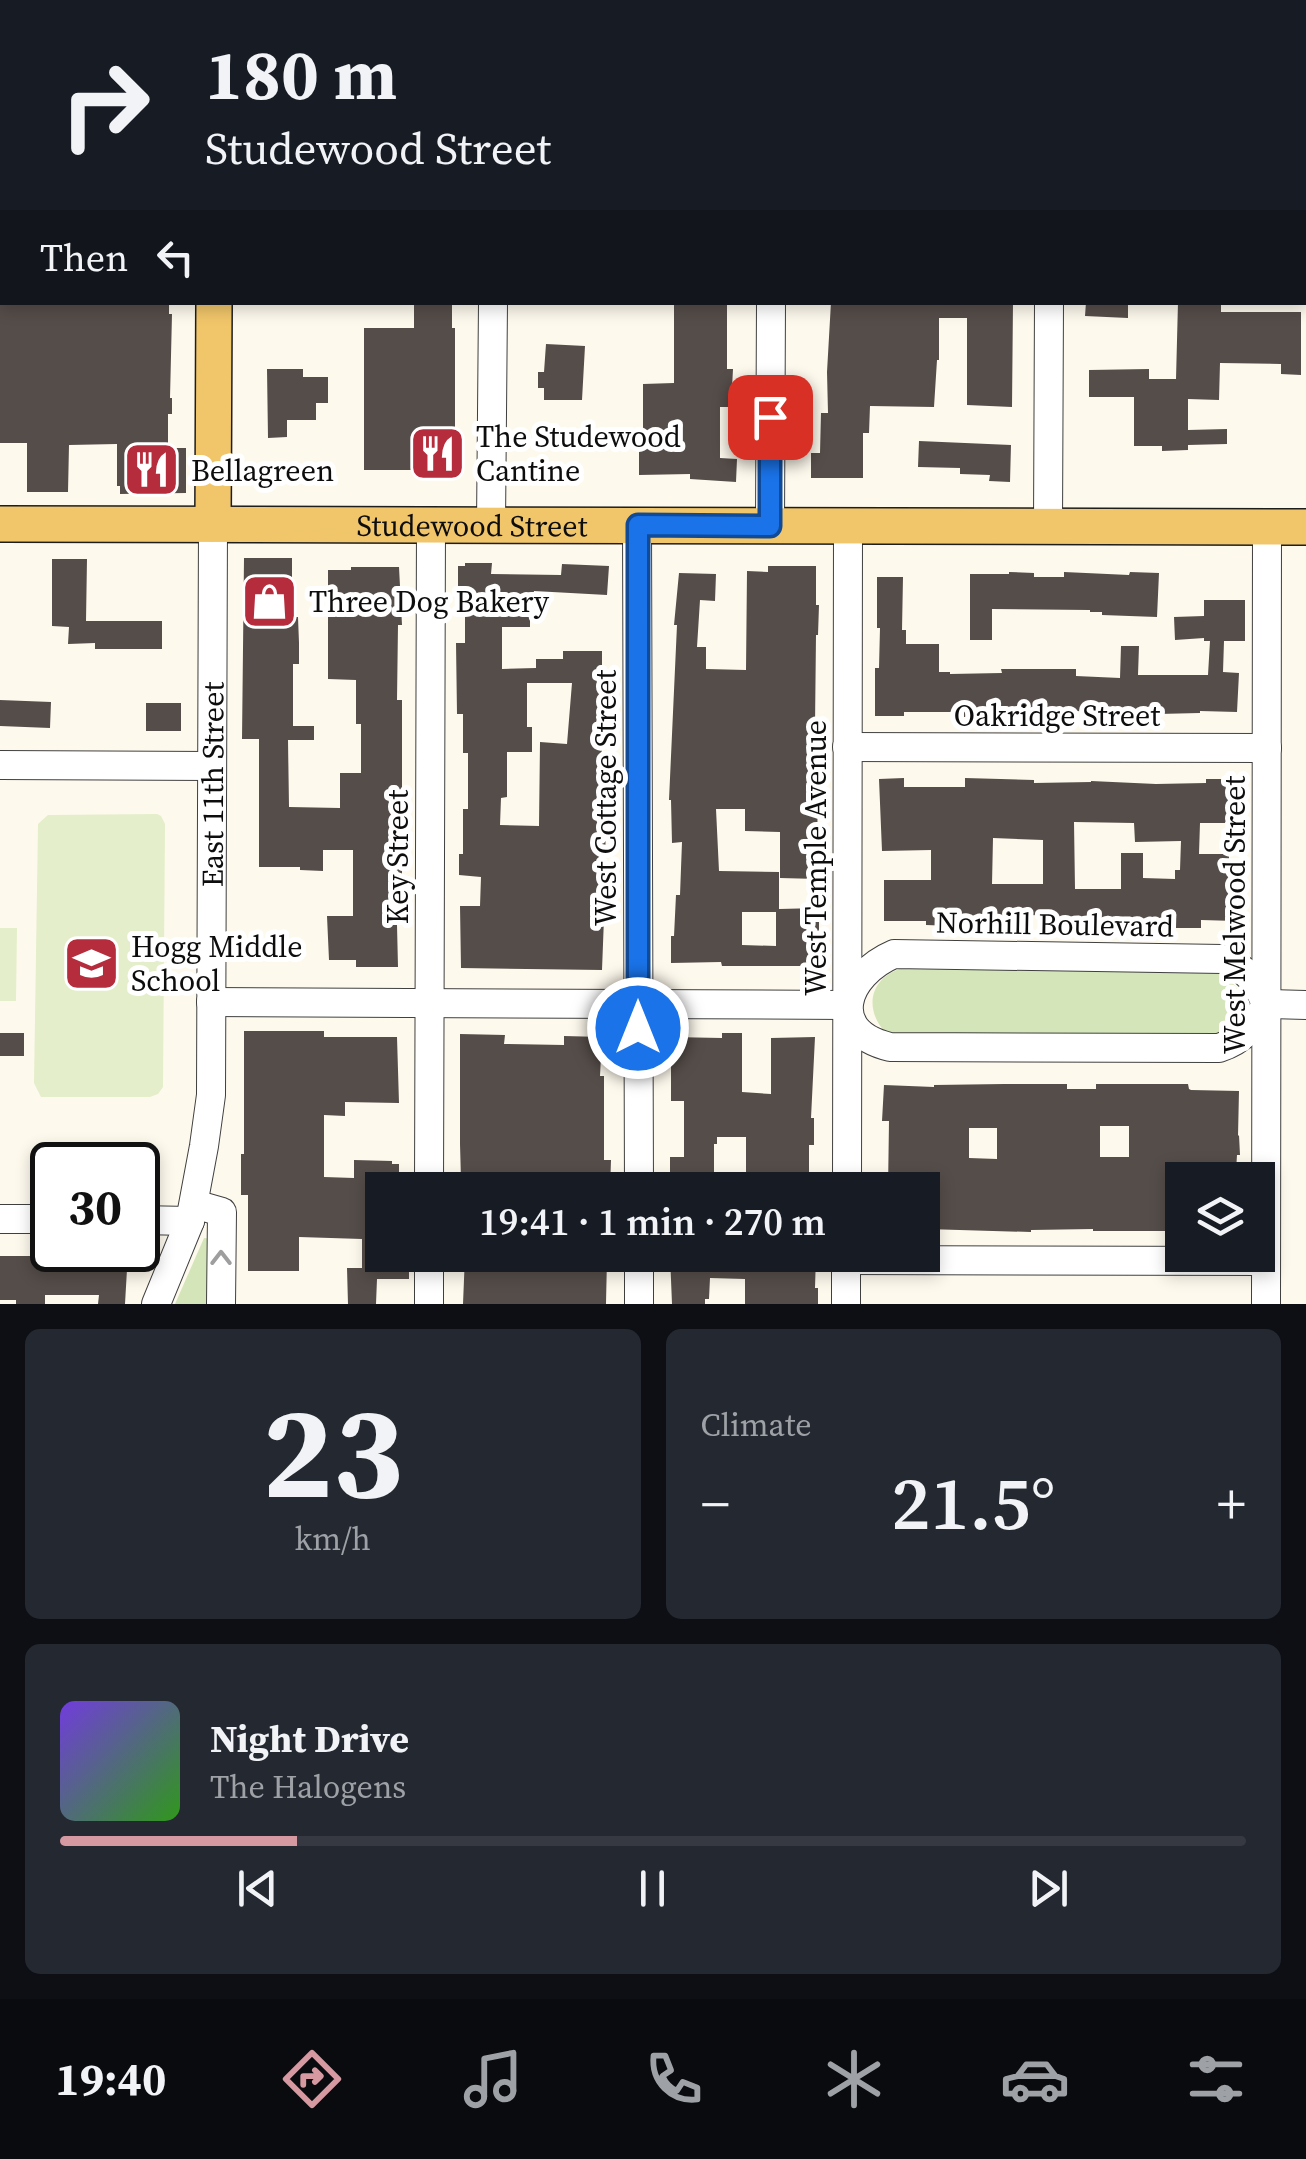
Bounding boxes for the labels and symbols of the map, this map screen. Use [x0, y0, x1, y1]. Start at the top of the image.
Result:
pin [728, 375, 813, 460]
place label: The Studewood Cantine [476, 416, 681, 491]
restaurant icon: The Studewood Cantine [407, 423, 467, 483]
restaurant icon: Bellagreen [122, 440, 182, 500]
place label: Bellagreen [191, 450, 334, 491]
street label: Studewood Street [356, 504, 588, 546]
shop icon: Three Dog Bakery [240, 571, 300, 631]
place label: Three Dog Bakery [309, 581, 550, 622]
street label: West Cottage Street [585, 669, 626, 926]
street label: East 11th Street [191, 681, 233, 887]
street label: Oakridge Street [954, 695, 1160, 736]
street label: West Temple Avenue [795, 720, 836, 996]
street label: West Melwood Street [1214, 775, 1255, 1054]
street label: Key Street [377, 790, 418, 924]
street label: Norhill Boulevard [936, 901, 1174, 947]
place label: Hogg Middle School [131, 926, 303, 1001]
school or university icon: Hogg Middle School [62, 933, 122, 993]
position arrow [586, 976, 690, 1080]
speed limit sign: 30 [30, 1142, 160, 1272]
one-way arrow [211, 1249, 232, 1265]

